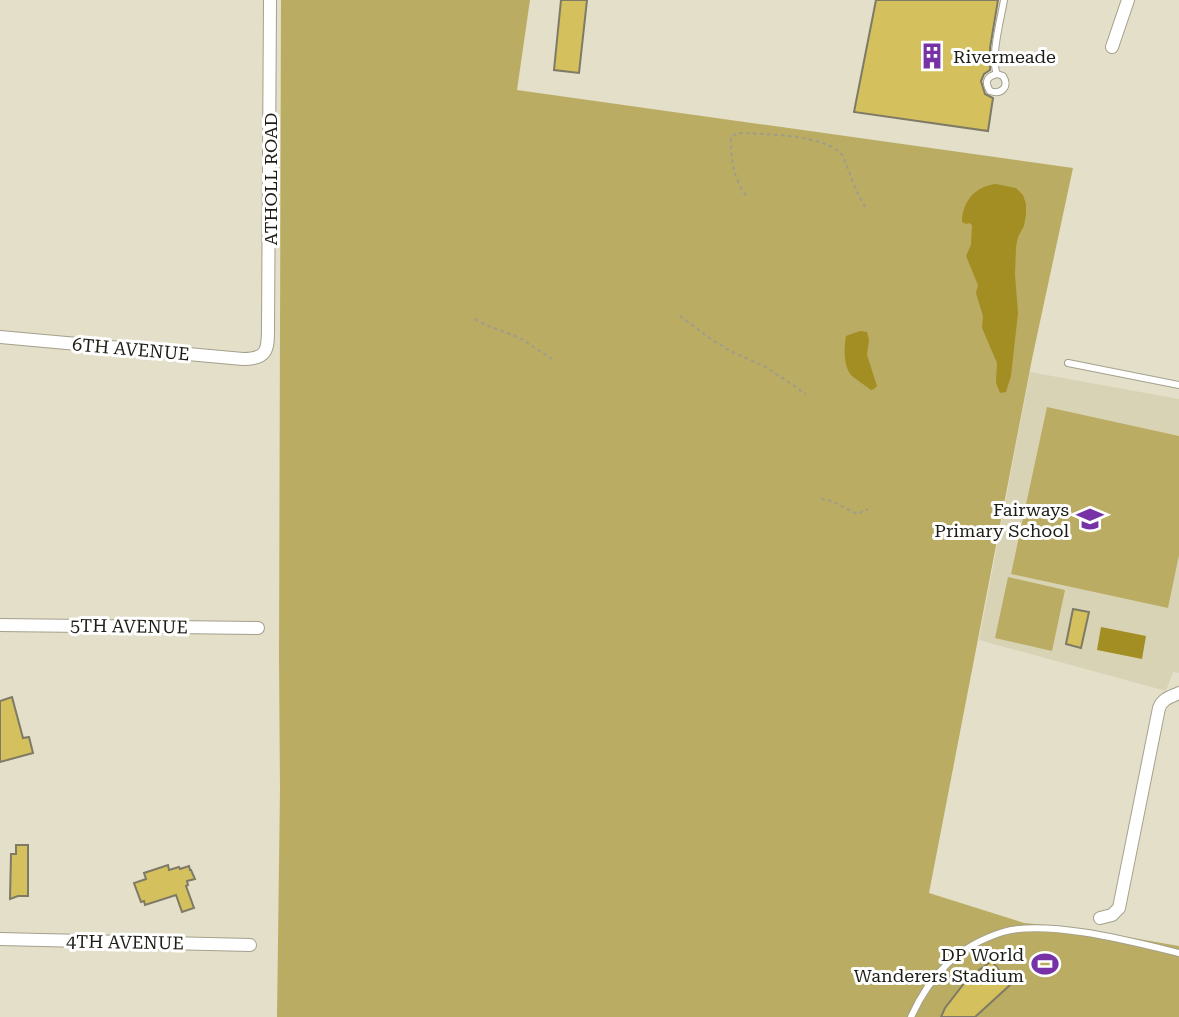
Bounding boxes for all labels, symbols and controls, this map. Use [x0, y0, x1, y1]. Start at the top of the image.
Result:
building icon: Rivermeade [917, 41, 947, 71]
place label: Rivermeade [953, 46, 1056, 67]
street label: ATHOLL ROAD [260, 112, 281, 245]
street label: 6TH AVENUE [71, 333, 191, 365]
place label: Fairways Primary School [934, 499, 1069, 541]
school or university icon: Fairways Primary School [1075, 504, 1105, 534]
street label: 5TH AVENUE [70, 614, 188, 638]
street label: 4TH AVENUE [66, 930, 184, 954]
place label: DP World Wanderers Stadium [854, 944, 1024, 986]
sports icon: DP World Wanderers Stadium [1030, 949, 1060, 979]

